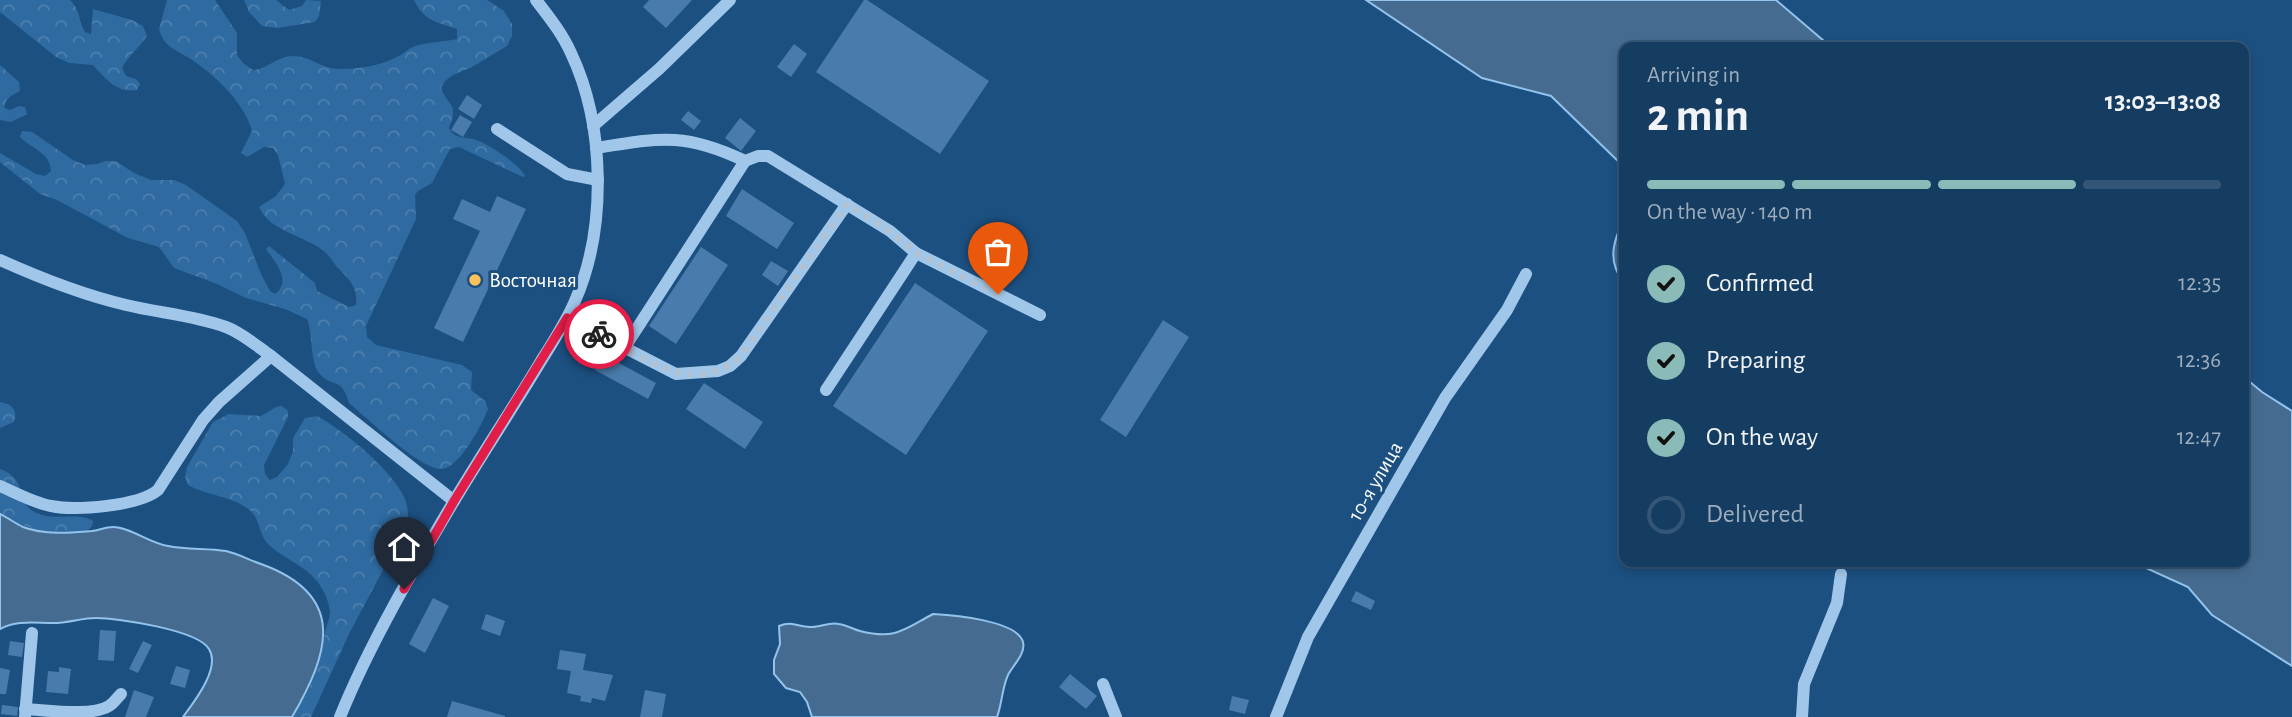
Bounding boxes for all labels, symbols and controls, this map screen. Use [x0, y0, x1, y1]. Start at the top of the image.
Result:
text: Arriving in [1647, 64, 1740, 87]
text: 13:03–13:08 [2105, 88, 2221, 114]
text: 2 min [1647, 93, 1749, 139]
text: On the way · 140 m [1647, 201, 1812, 224]
pin [968, 222, 1028, 294]
icon: bag [979, 233, 1017, 271]
icon: check [1647, 265, 1685, 303]
place label: Восточная [489, 270, 577, 291]
text: Confirmed [1706, 270, 1814, 296]
marker: Восточная [467, 272, 483, 288]
text: 12:35 [2178, 272, 2221, 295]
courier [564, 299, 634, 369]
icon: bike [580, 315, 618, 353]
icon: check [1647, 342, 1685, 380]
text: Preparing [1706, 347, 1805, 373]
text: 12:36 [2177, 349, 2221, 372]
icon: check [1647, 419, 1685, 457]
text: On the way [1706, 424, 1818, 450]
text: 12:47 [2177, 426, 2221, 449]
street label: 10-я улица [1344, 438, 1407, 525]
text: Delivered [1706, 501, 1804, 527]
pin [374, 517, 434, 589]
icon: home [385, 528, 423, 566]

